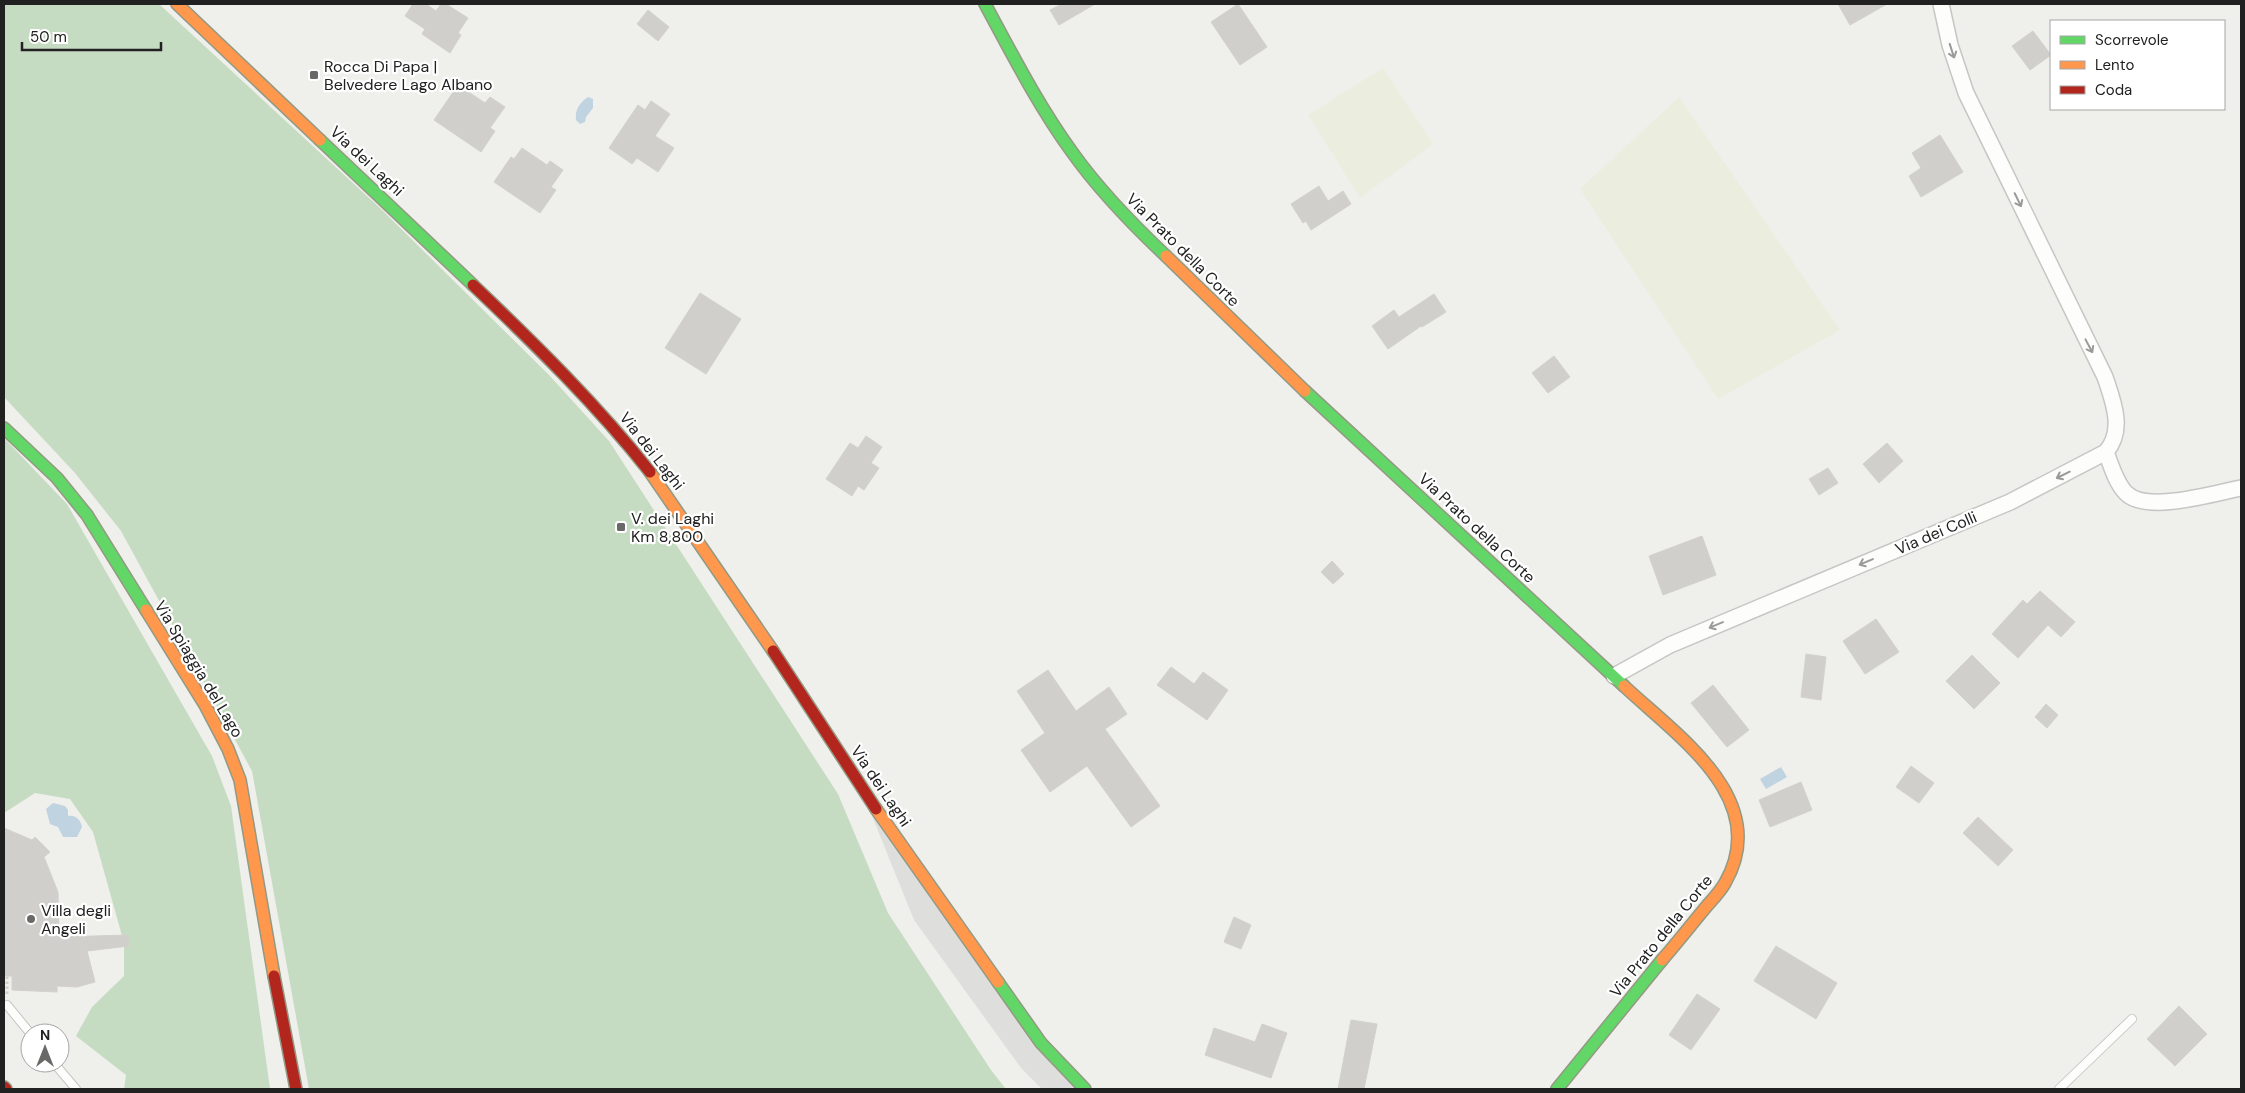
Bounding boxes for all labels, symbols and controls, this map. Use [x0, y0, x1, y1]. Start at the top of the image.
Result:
scale bar [22, 20, 161, 52]
legend [2050, 20, 2225, 110]
text: 50 m [30, 27, 67, 47]
text: Scorrevole [2095, 30, 2169, 50]
one-way arrow [1948, 43, 1958, 59]
text: Lento [2095, 55, 2134, 75]
place label: Rocca Di Papa | Belvedere Lago Albano [324, 56, 493, 95]
marker: Rocca Di Papa | Belvedere Lago Albano [308, 69, 320, 81]
text: Coda [2095, 80, 2132, 100]
street label: Via dei Laghi [326, 121, 408, 201]
street label: Via Prato della Corte [1122, 189, 1244, 311]
one-way arrow [2013, 192, 2023, 207]
one-way arrow [2084, 338, 2094, 353]
street label: Via dei Laghi [615, 408, 689, 494]
street label: Via Prato della Corte [1414, 468, 1540, 588]
one-way arrow [2056, 471, 2071, 481]
street label: Via dei Colli [1892, 506, 1980, 560]
place label: V. dei Laghi Km 8,800 [631, 508, 714, 547]
marker: V. dei Laghi Km 8,800 [615, 521, 627, 533]
one-way arrow [1859, 558, 1874, 567]
street label: Via Spiaggia del Lago [150, 597, 248, 741]
one-way arrow [1709, 621, 1725, 630]
street label: Via dei Laghi [846, 741, 916, 831]
street label: Via Prato della Corte [1605, 870, 1717, 1002]
place label: Villa degli Angeli [41, 900, 111, 939]
marker: Villa degli Angeli [25, 913, 37, 925]
north arrow [20, 1023, 70, 1073]
text: N [40, 1026, 50, 1044]

